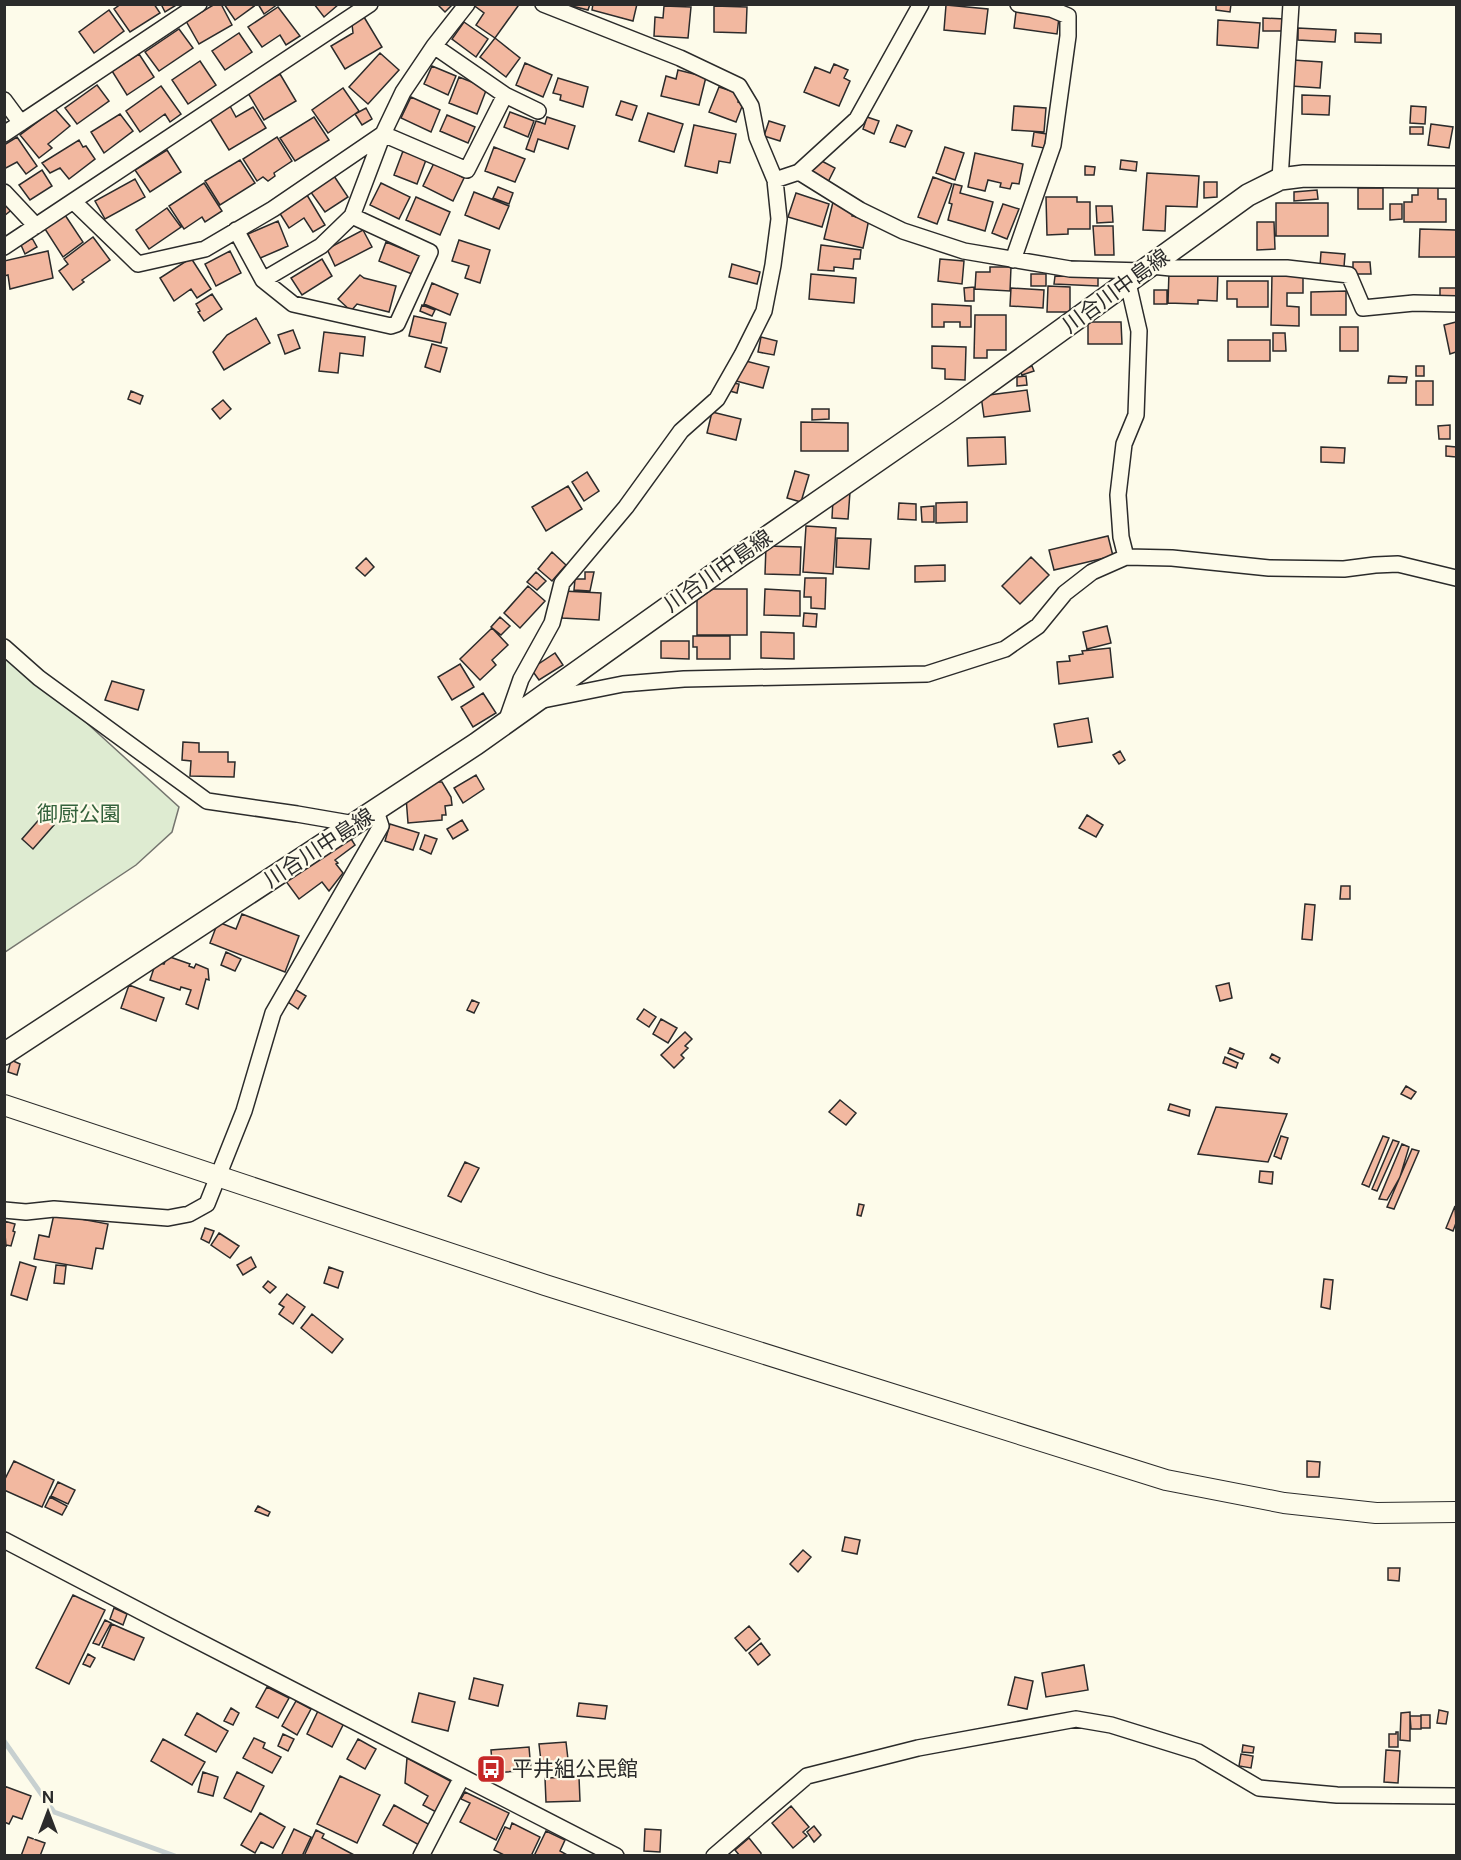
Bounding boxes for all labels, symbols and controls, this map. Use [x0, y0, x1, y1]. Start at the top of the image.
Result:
street label: 川合川中島線 [1057, 243, 1174, 338]
street label: 川合川中島線 [659, 524, 776, 617]
park label: 御厨公園 [37, 801, 121, 826]
street label: 川合川中島線 [259, 803, 378, 892]
bus stop icon: 平井組公民館 [475, 1753, 507, 1785]
place label: 平井組公民館 [512, 1756, 638, 1781]
north arrow [18, 1782, 78, 1842]
text: N [42, 1788, 54, 1807]

